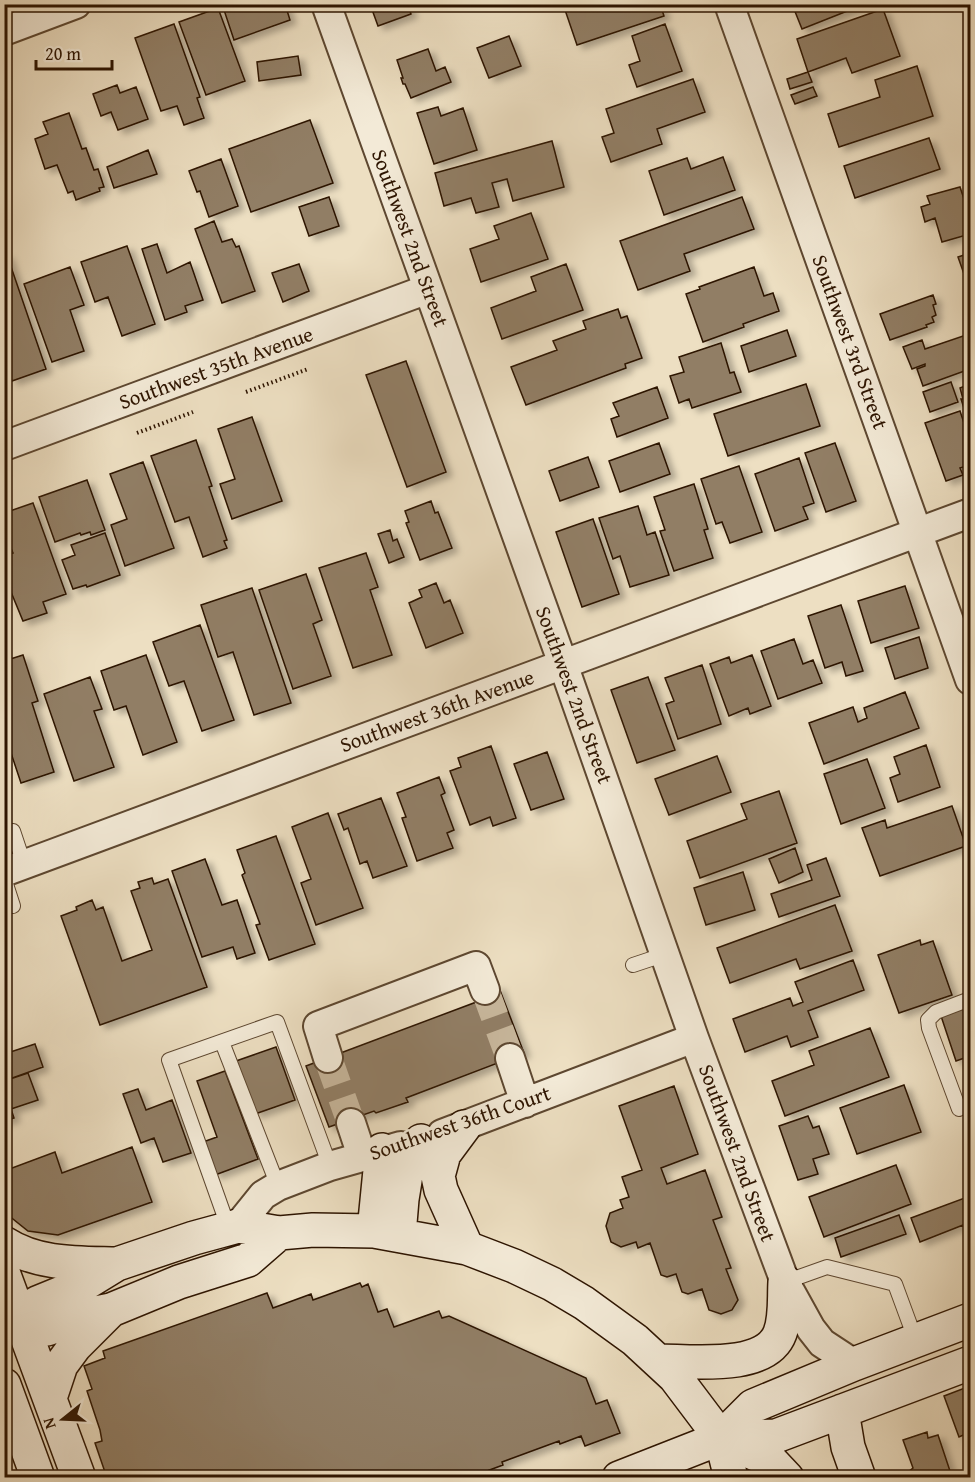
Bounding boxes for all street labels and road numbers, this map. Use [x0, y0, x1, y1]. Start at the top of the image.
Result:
street label: Southwest 2nd Street [364, 145, 457, 332]
street label: Southwest 3rd Street [804, 250, 897, 434]
street label: Southwest 35th Avenue [114, 318, 318, 417]
street label: Southwest 2nd Street [528, 602, 621, 789]
street label: Southwest 36th Avenue [335, 661, 539, 760]
street label: Southwest 2nd Street [691, 1060, 784, 1247]
street label: Southwest 36th Court [365, 1077, 555, 1168]

